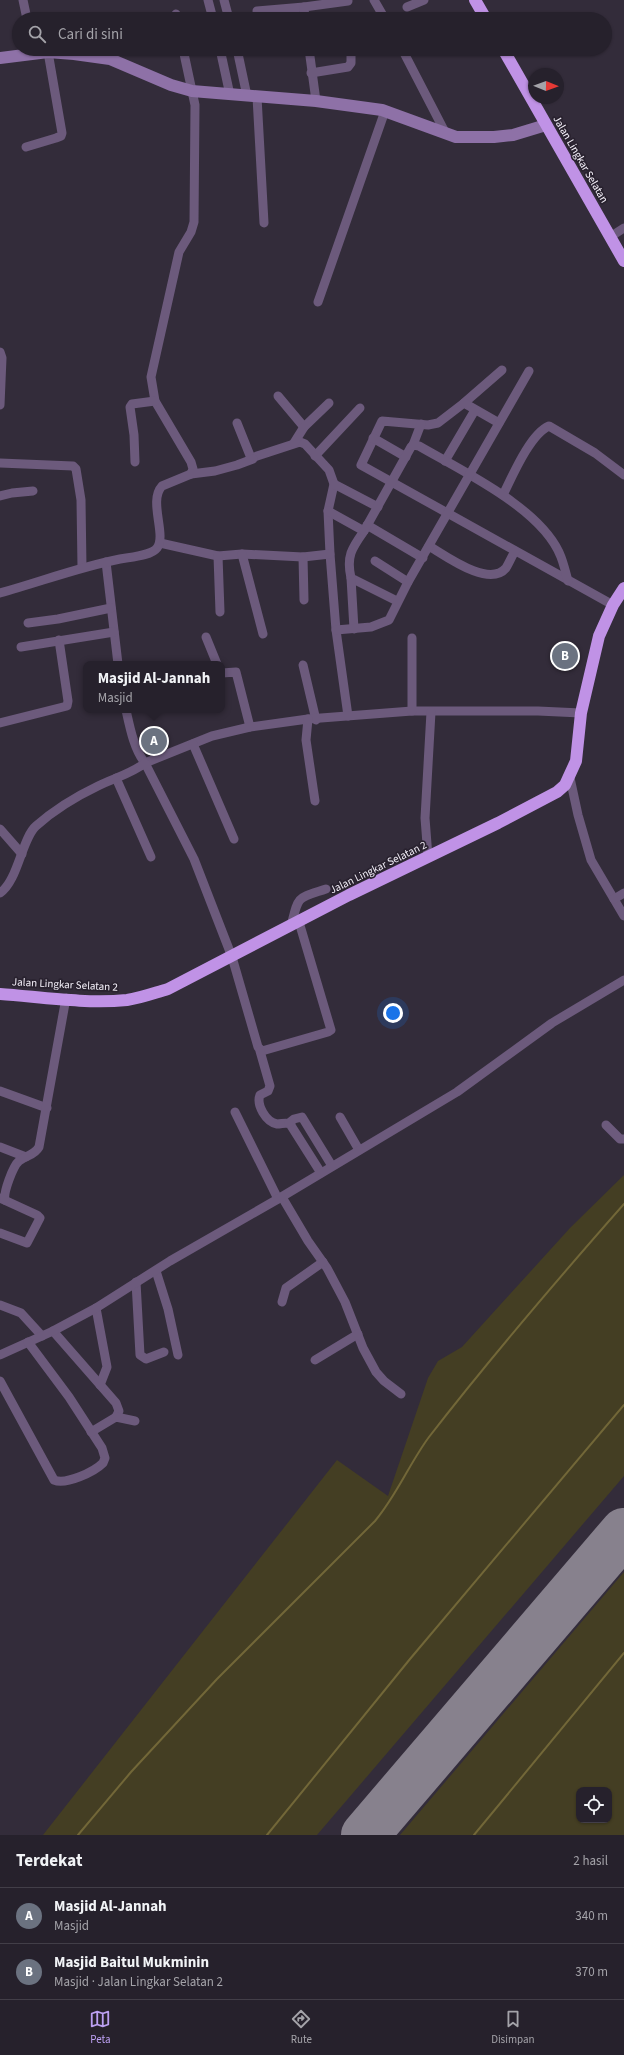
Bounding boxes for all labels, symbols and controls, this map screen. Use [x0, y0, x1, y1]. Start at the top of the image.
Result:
search box [12, 12, 612, 56]
icon: search [26, 23, 48, 45]
text: Cari di sini [58, 24, 123, 45]
north arrow [528, 68, 564, 104]
street label: Jalan Lingkar Selatan [549, 113, 612, 206]
pin: B [552, 641, 578, 671]
popup [83, 661, 225, 713]
text: Masjid Al-Jannah [98, 668, 210, 689]
text: Masjid [98, 689, 133, 707]
pin: A [141, 726, 167, 756]
street label: Jalan Lingkar Selatan 2 [327, 837, 429, 897]
street label: Jalan Lingkar Selatan 2 [12, 974, 118, 995]
your location [383, 1003, 403, 1023]
map controls [576, 1787, 612, 1823]
button: locate [576, 1787, 612, 1823]
text: Terdekat [16, 1849, 82, 1873]
text: 2 hasil [573, 1852, 608, 1870]
text: Masjid Al-Jannah [54, 1896, 167, 1917]
text: A [25, 1907, 33, 1925]
text: 340 m [575, 1907, 608, 1925]
text: Masjid [54, 1917, 89, 1935]
text: Masjid Baitul Mukminin [54, 1952, 209, 1973]
text: B [25, 1963, 33, 1981]
text: 370 m [575, 1963, 608, 1981]
text: Masjid · Jalan Lingkar Selatan 2 [54, 1973, 223, 1991]
tab: Peta [89, 2008, 111, 2047]
tab: Rute [290, 2008, 312, 2047]
tab: Disimpan [491, 2008, 535, 2047]

